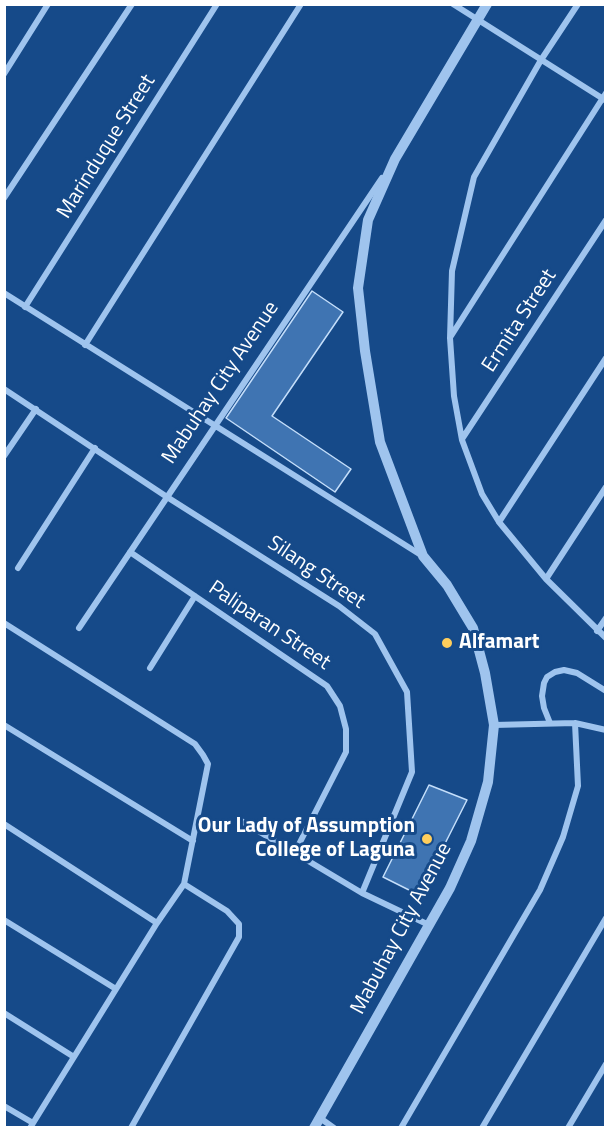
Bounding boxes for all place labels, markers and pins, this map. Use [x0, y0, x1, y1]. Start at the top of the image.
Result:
place label: Alfamart [459, 630, 539, 656]
marker: Alfamart [440, 636, 454, 650]
place label: Our Lady of Assumption College of Laguna [198, 814, 415, 864]
marker: Our Lady of Assumption College of Laguna [420, 832, 434, 846]

